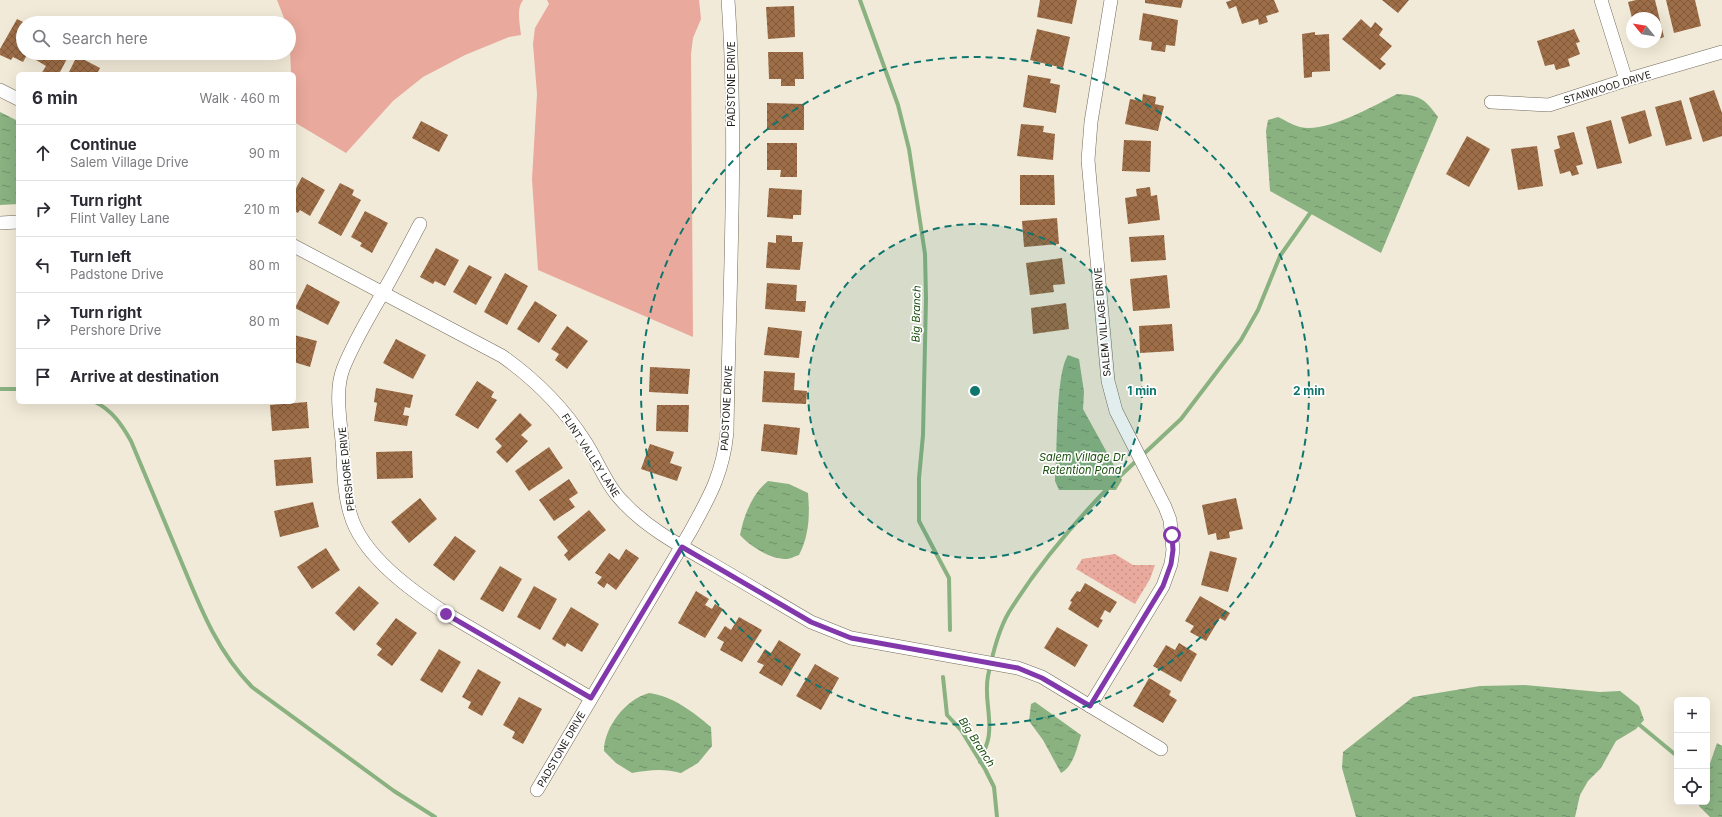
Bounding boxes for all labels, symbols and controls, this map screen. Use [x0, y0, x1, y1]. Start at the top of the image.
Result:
north arrow [1626, 12, 1662, 48]
search box [16, 16, 296, 60]
icon: search [30, 27, 52, 49]
text: Search here [62, 29, 148, 48]
street label: PADSTONE DRIVE [725, 41, 737, 127]
street label: STANWOOD DRIVE [1562, 68, 1652, 106]
text: 6 min [32, 88, 78, 108]
text: Walk · 460 m [200, 90, 280, 106]
text: Continue [70, 135, 137, 154]
icon: ahead [32, 142, 54, 164]
text: 90 m [249, 145, 280, 161]
text: Salem Village Drive [70, 154, 189, 170]
text: Turn right [70, 191, 142, 210]
icon: right [32, 198, 54, 220]
text: 210 m [244, 201, 280, 217]
text: Flint Valley Lane [70, 210, 170, 226]
text: Turn left [70, 247, 131, 266]
icon: left [32, 254, 54, 276]
text: 80 m [249, 257, 280, 273]
text: Padstone Drive [70, 266, 164, 282]
street label: SALEM VILLAGE DRIVE [1091, 267, 1113, 377]
water label: Big Branch [909, 285, 924, 343]
text: Turn right [70, 303, 142, 322]
icon: right [32, 310, 54, 332]
text: 80 m [249, 313, 280, 329]
text: Pershore Drive [70, 322, 161, 338]
street label: PADSTONE DRIVE [718, 365, 734, 451]
icon: arrive [32, 366, 54, 388]
text: Arrive at destination [70, 367, 219, 386]
text: 1 min [1127, 383, 1157, 398]
text: 2 min [1293, 383, 1325, 398]
centre of rings [968, 384, 982, 398]
street label: FLINT VALLEY LANE [560, 411, 622, 499]
street label: PERSHORE DRIVE [336, 426, 356, 512]
water label: Salem Village Dr Retention Pond [1039, 450, 1126, 477]
route start [1163, 526, 1181, 544]
route end [437, 605, 455, 623]
map controls [1674, 697, 1710, 805]
button: + [1674, 697, 1710, 733]
street label: PADSTONE DRIVE [534, 709, 588, 789]
water label: Big Branch [956, 714, 999, 770]
button: − [1674, 733, 1710, 769]
button: locate [1674, 769, 1710, 805]

